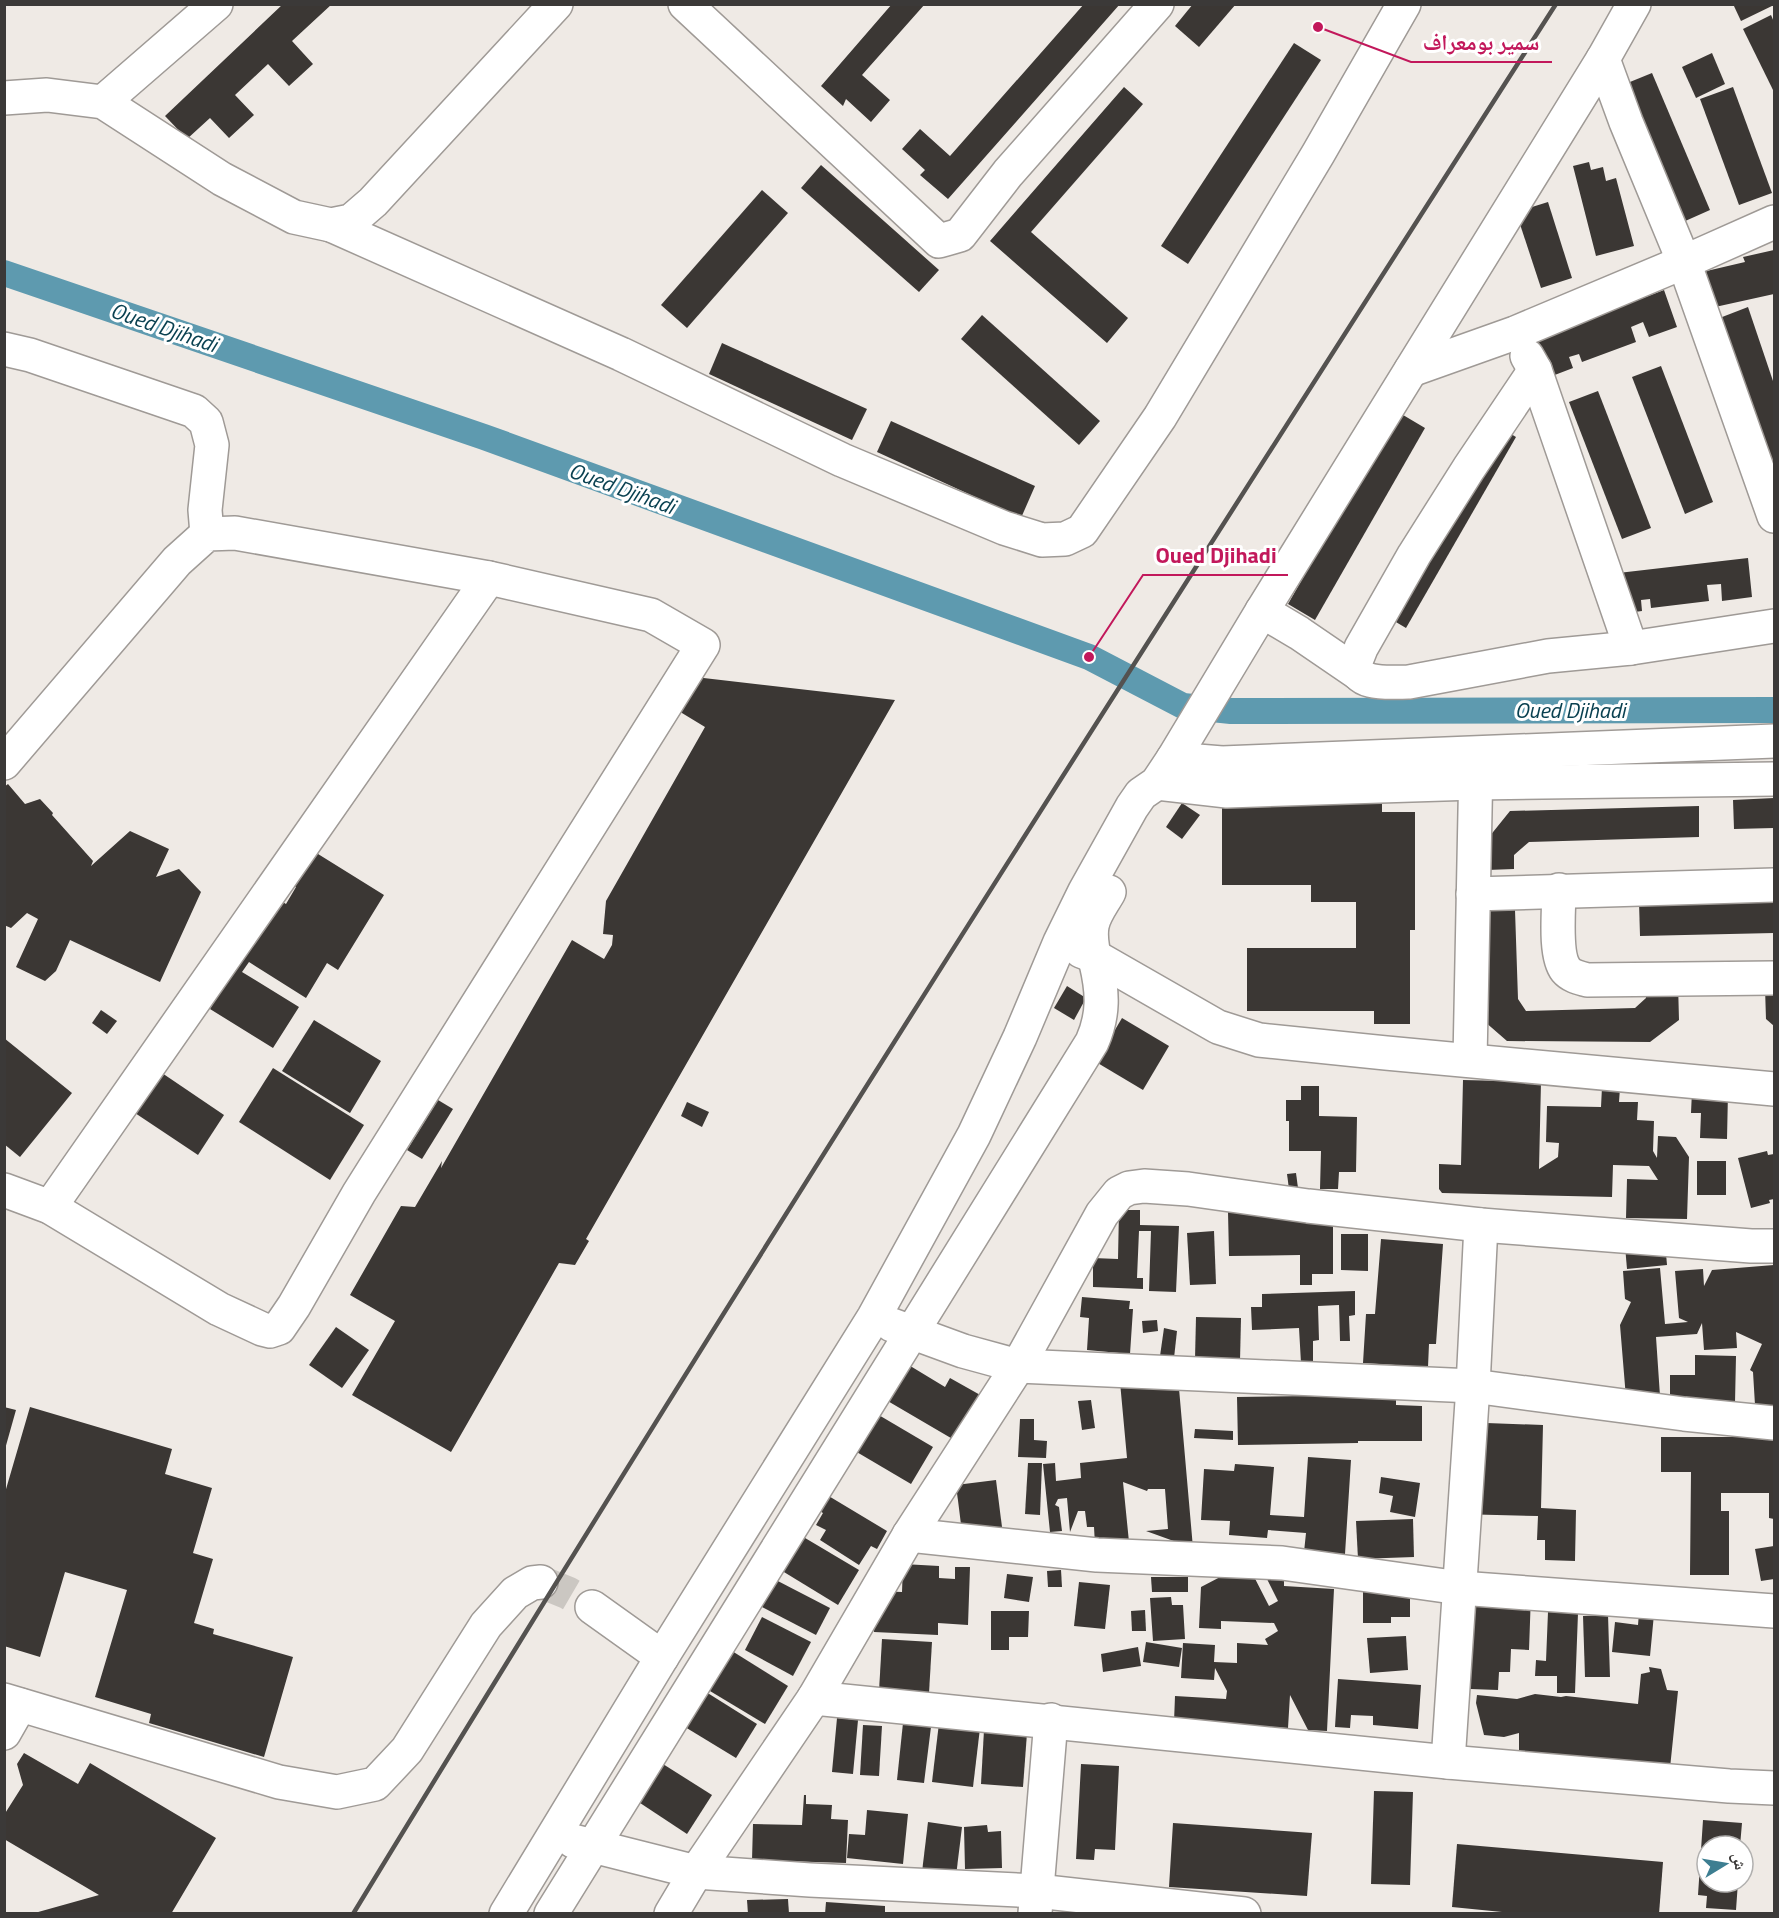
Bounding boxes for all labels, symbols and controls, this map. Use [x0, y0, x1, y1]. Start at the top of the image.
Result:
callout: سمير بومعراف [1411, 22, 1552, 62]
text: سمير بومعراف [1423, 25, 1539, 59]
water label: Oued Djihadi [106, 293, 224, 362]
water label: Oued Djihadi [564, 453, 682, 524]
callout: Oued Djihadi [1143, 535, 1288, 575]
text: Oued Djihadi [1155, 538, 1277, 572]
water label: Oued Djihadi [1515, 693, 1628, 727]
north arrow [1695, 1834, 1755, 1894]
text: ش [1726, 1851, 1753, 1872]

